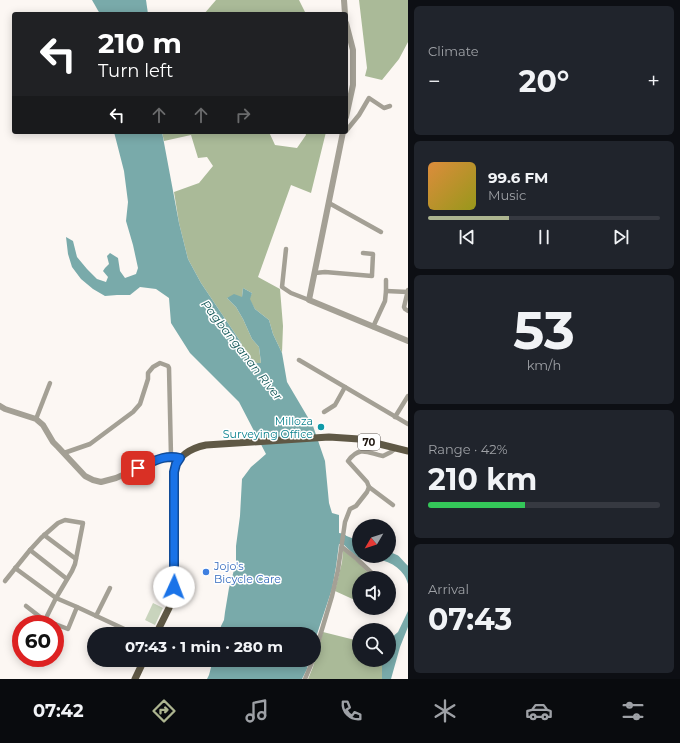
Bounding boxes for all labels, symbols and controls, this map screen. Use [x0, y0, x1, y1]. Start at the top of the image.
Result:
text: 210 m [98, 26, 182, 60]
icon: left [32, 28, 84, 80]
text: Climate [428, 43, 479, 59]
text: Turn left [98, 60, 173, 82]
text: 20° [519, 63, 569, 100]
text: − [428, 68, 441, 95]
text: + [647, 68, 660, 95]
icon: left [106, 104, 128, 126]
icon: ahead [148, 104, 170, 126]
icon: ahead [190, 104, 212, 126]
icon: right [232, 104, 254, 126]
text: 99.6 FM [488, 168, 548, 187]
text: Music [488, 187, 526, 203]
icon: previous [456, 226, 478, 248]
icon: pause [533, 226, 555, 248]
icon: next [610, 226, 632, 248]
water label: Pagbanganan River [198, 297, 286, 403]
text: 53 [513, 299, 575, 362]
text: km/h [527, 357, 561, 373]
place label: Milloza Surveying Office [223, 414, 313, 441]
marker: Milloza Surveying Office [316, 422, 326, 432]
road number: 70 [358, 434, 380, 450]
text: Range · 42% [428, 441, 508, 457]
pin [121, 451, 155, 485]
icon: arrive [127, 457, 149, 479]
text: 210 km [428, 461, 537, 498]
north arrow [352, 519, 396, 563]
map controls [352, 519, 396, 667]
place label: Jojo's Bicycle Care [213, 559, 281, 586]
position arrow [153, 566, 195, 608]
marker: Jojo's Bicycle Care [201, 567, 211, 577]
button: sound [352, 571, 396, 615]
text: Arrival [428, 581, 469, 597]
text: 07:43 [428, 601, 512, 638]
speed limit sign: 60 [12, 615, 64, 667]
button: search [352, 623, 396, 667]
text: 07:43 · 1 min · 280 m [125, 637, 283, 656]
icon: directions [150, 697, 178, 725]
icon: music [243, 697, 271, 725]
icon: phone [337, 697, 365, 725]
icon: climate [431, 697, 459, 725]
icon: car [525, 697, 553, 725]
icon: filters [619, 697, 647, 725]
text: 07:42 [33, 700, 84, 722]

